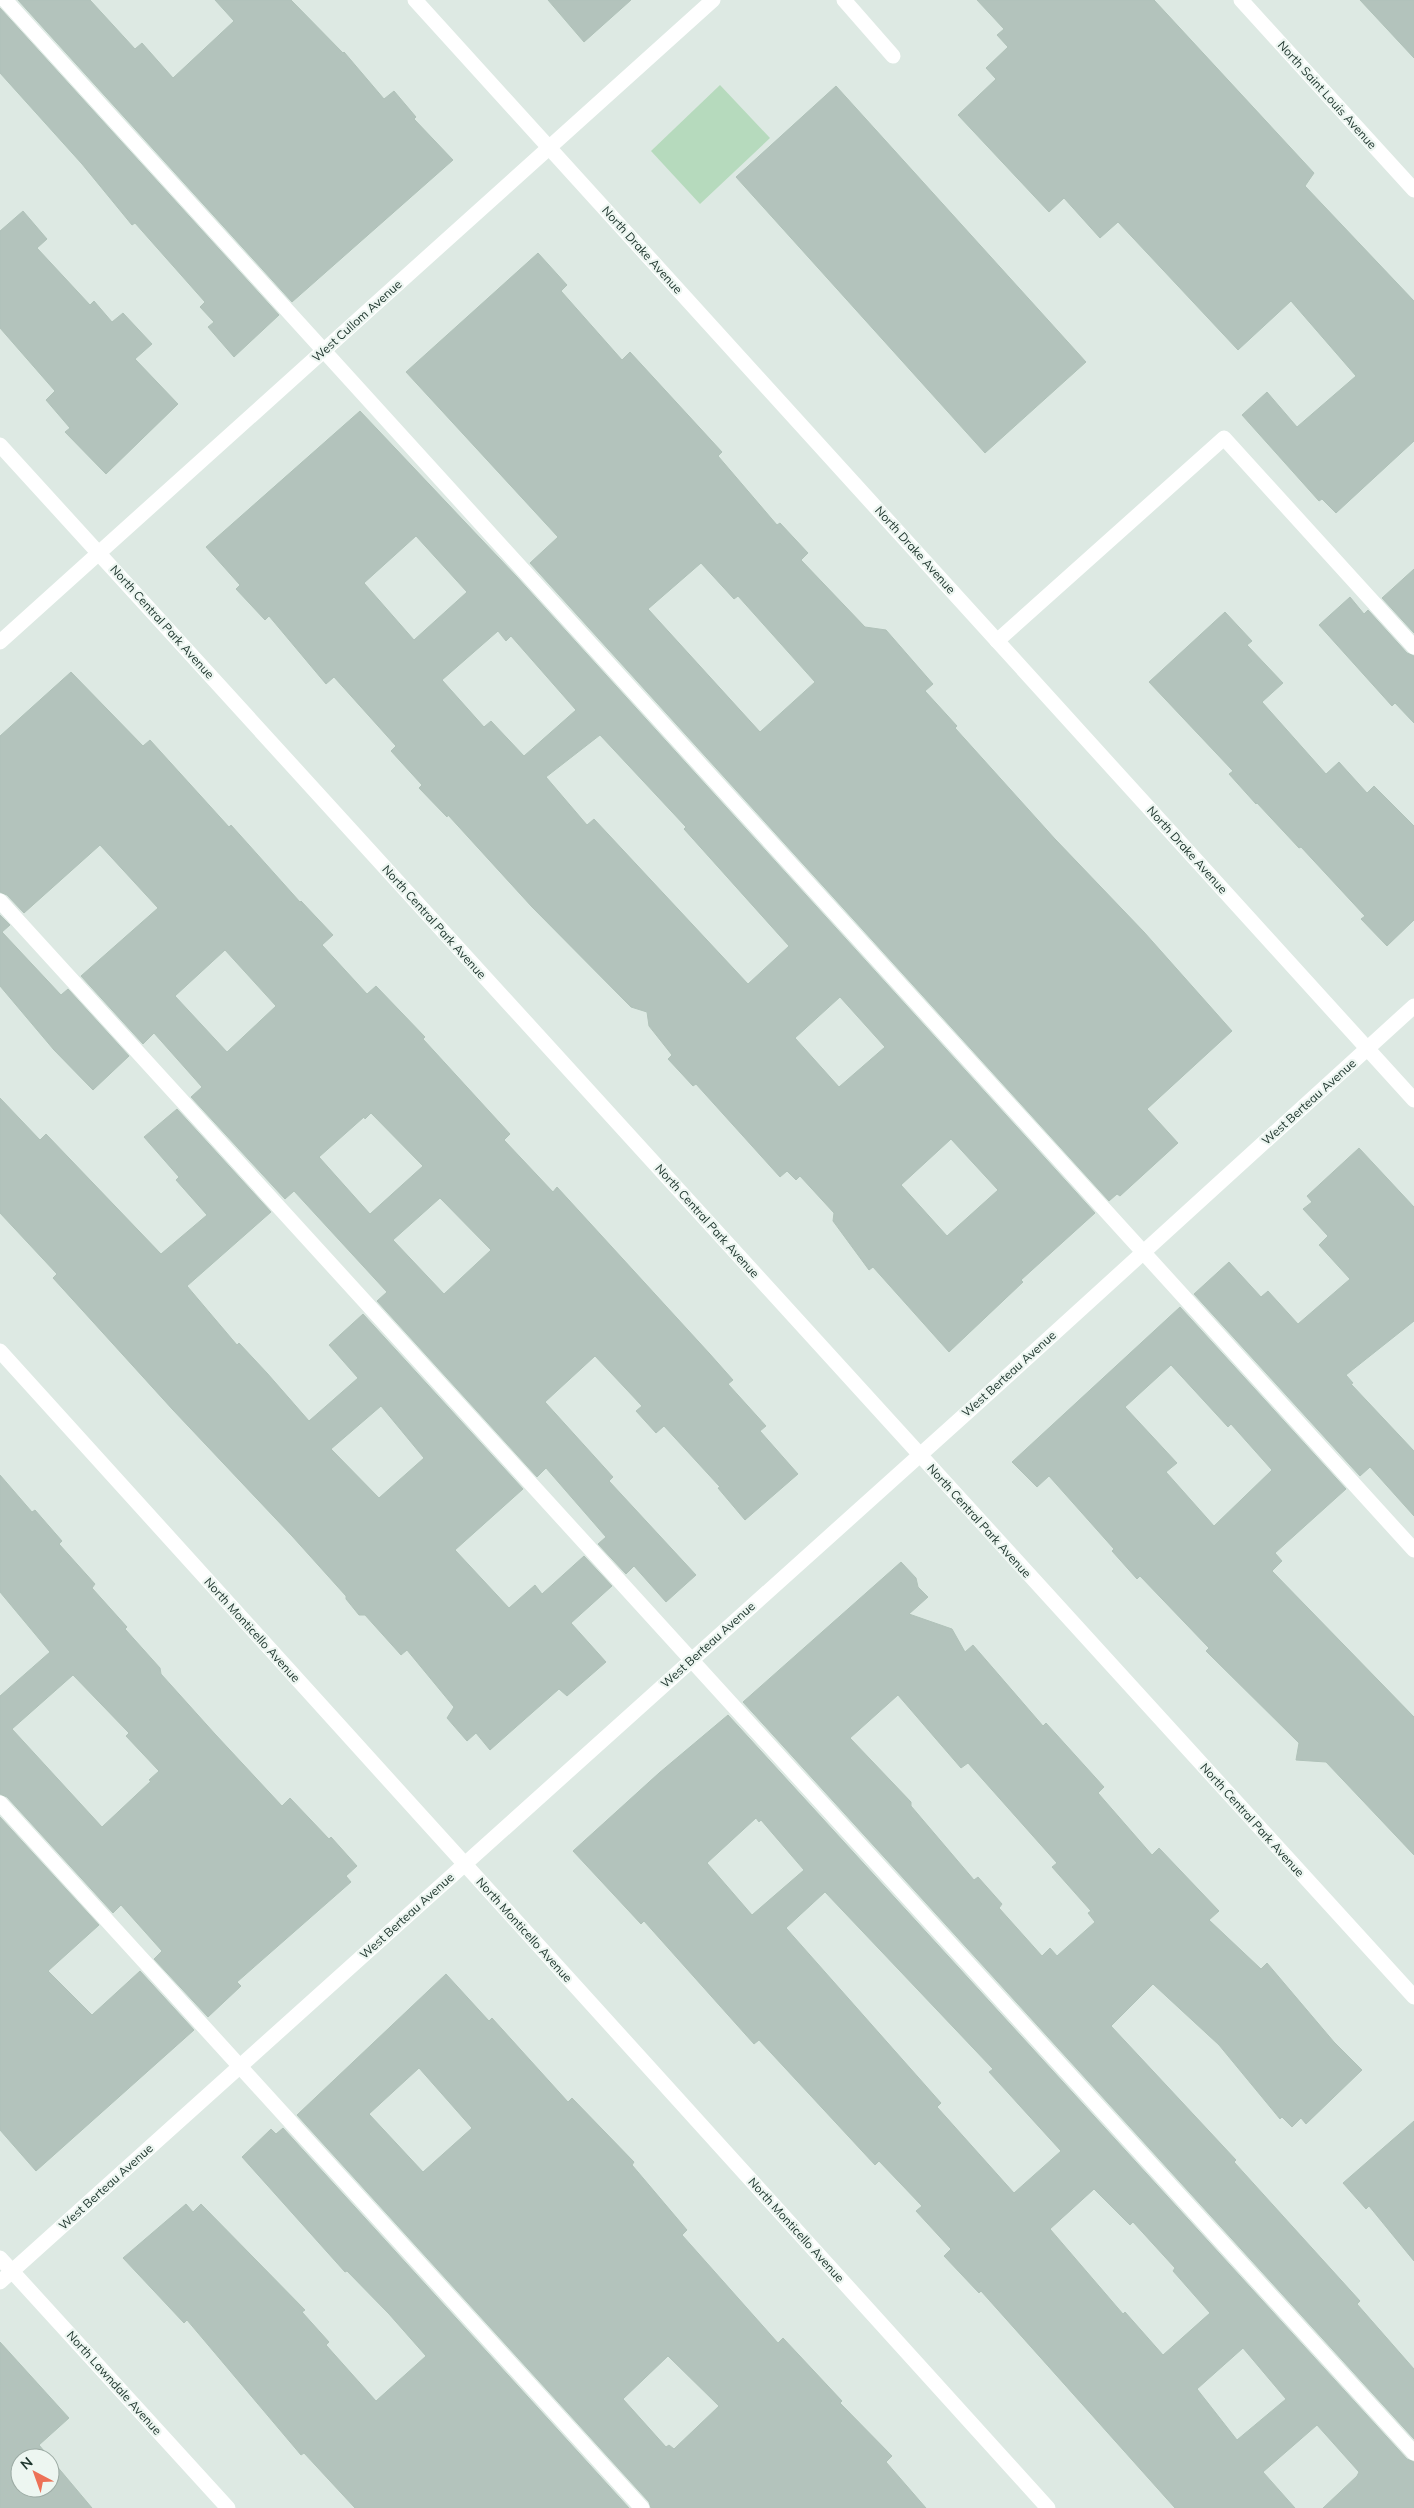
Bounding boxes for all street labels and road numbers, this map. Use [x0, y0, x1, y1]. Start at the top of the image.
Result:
street label: North Saint Louis Avenue [1275, 37, 1380, 152]
street label: North Drake Avenue [599, 203, 686, 297]
street label: West Cullom Avenue [309, 276, 405, 365]
street label: North Drake Avenue [872, 503, 959, 597]
street label: North Central Park Avenue [107, 562, 217, 682]
street label: North Drake Avenue [1144, 803, 1231, 897]
street label: North Central Park Avenue [379, 862, 489, 982]
street label: West Berteau Avenue [1259, 1055, 1359, 1148]
street label: North Central Park Avenue [652, 1161, 762, 1281]
street label: West Berteau Avenue [959, 1327, 1059, 1420]
street label: North Central Park Avenue [924, 1461, 1034, 1581]
street label: North Monticello Avenue [201, 1574, 303, 1685]
street label: West Berteau Avenue [658, 1598, 758, 1691]
street label: North Central Park Avenue [1197, 1760, 1307, 1880]
street label: West Berteau Avenue [357, 1869, 457, 1962]
street label: North Monticello Avenue [473, 1874, 575, 1985]
street label: West Berteau Avenue [56, 2140, 156, 2233]
street label: North Monticello Avenue [745, 2174, 847, 2285]
street label: North Lawndale Avenue [64, 2328, 165, 2438]

